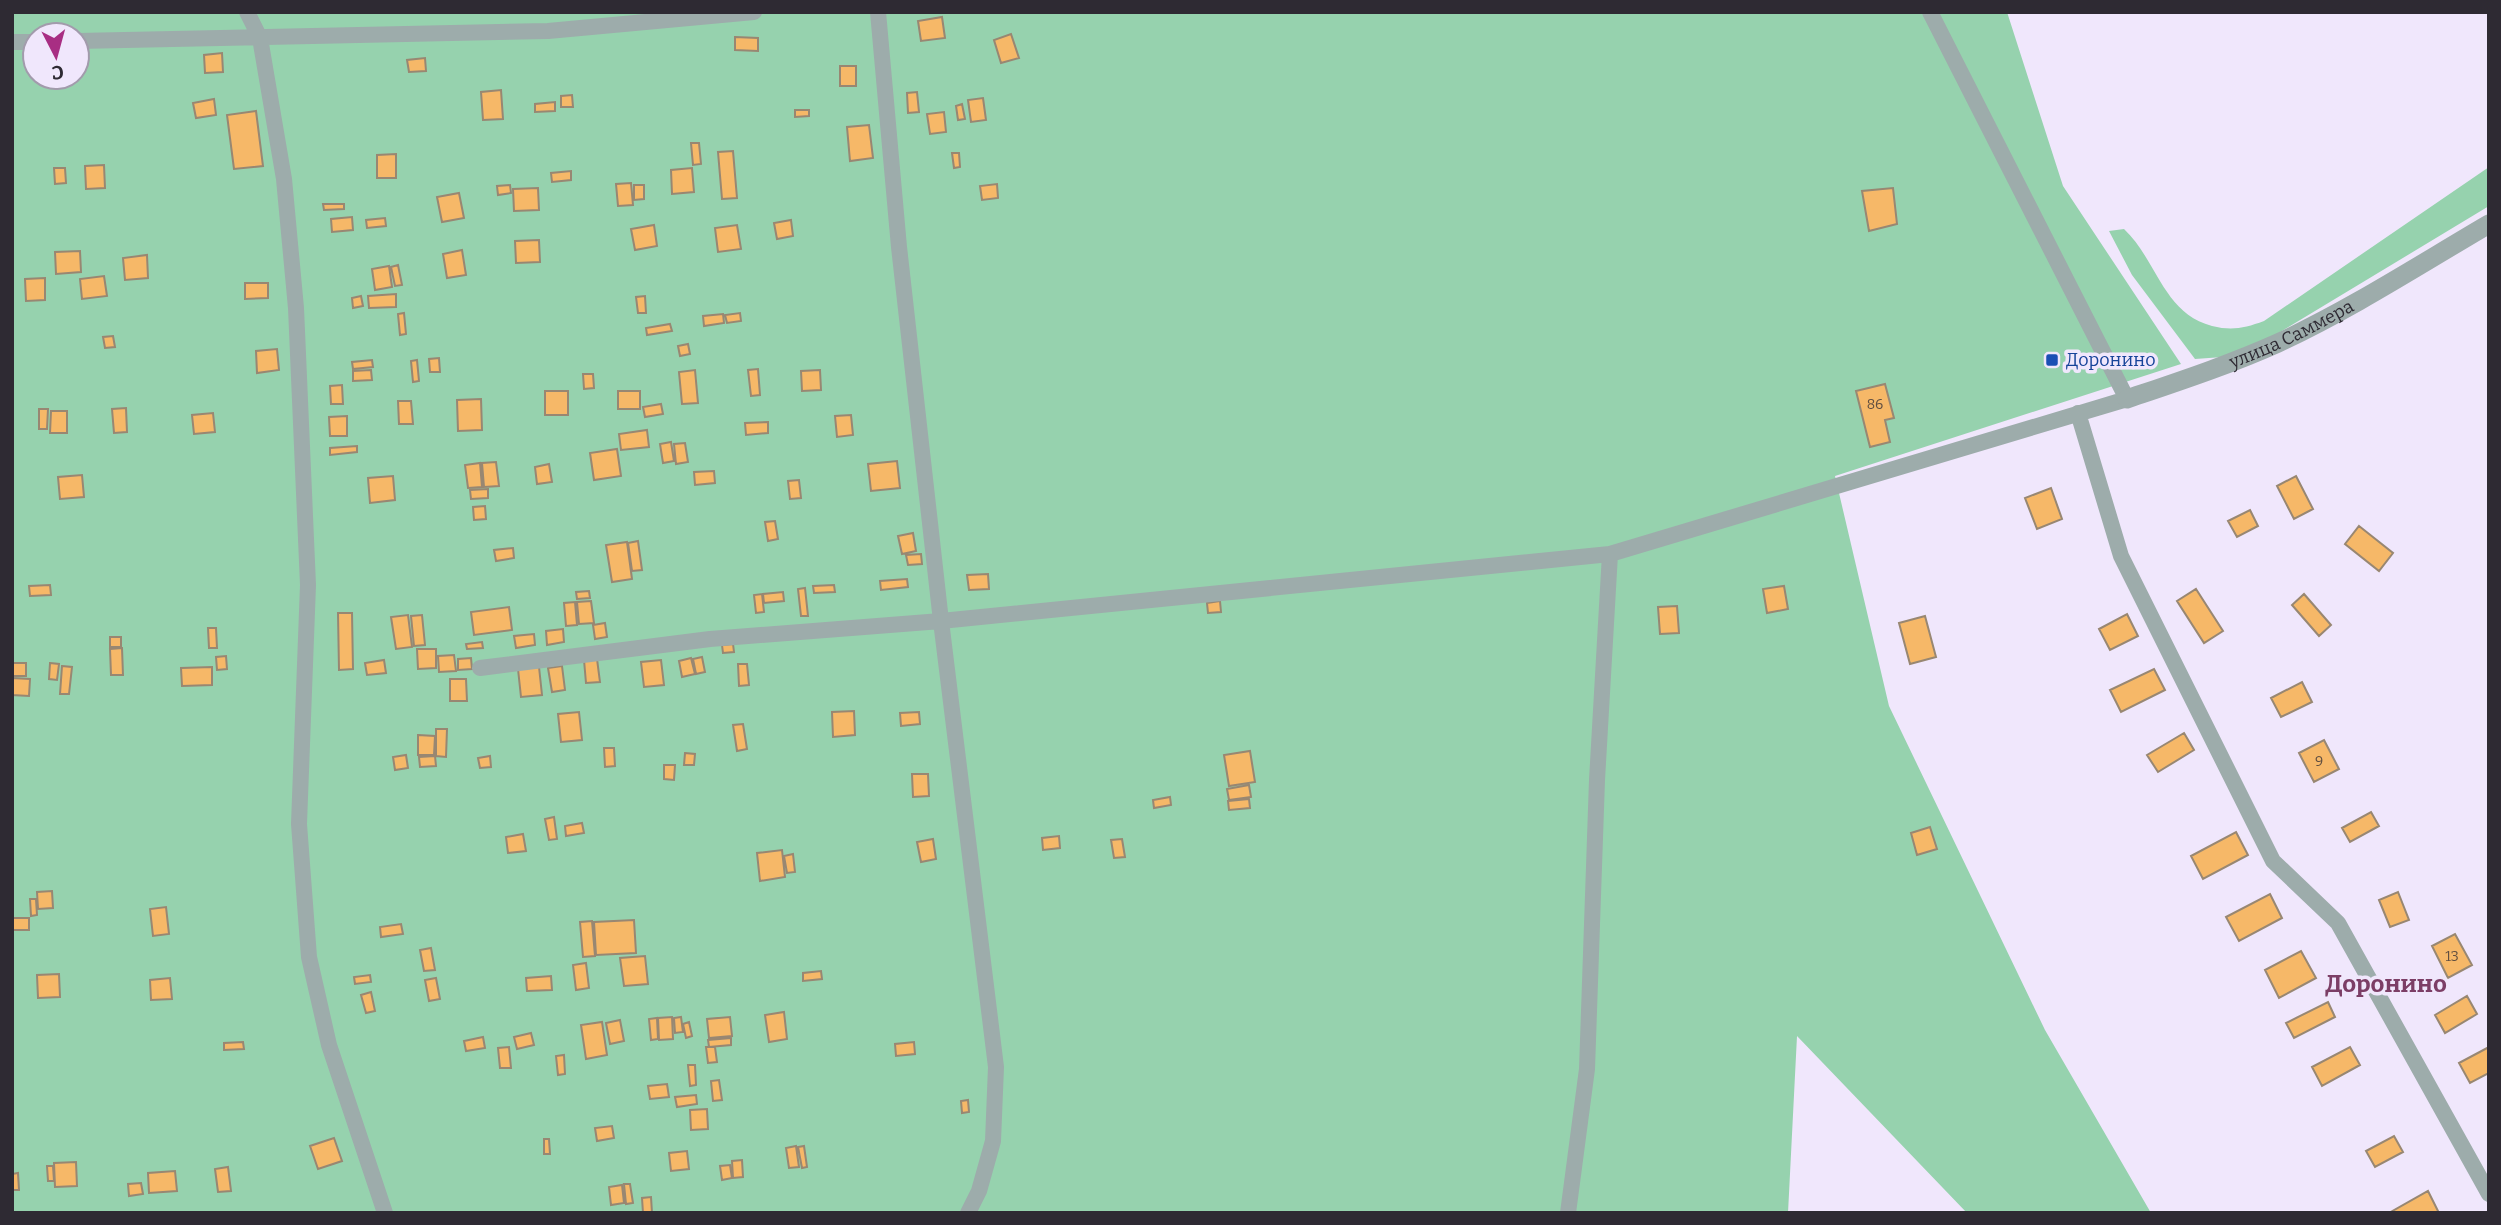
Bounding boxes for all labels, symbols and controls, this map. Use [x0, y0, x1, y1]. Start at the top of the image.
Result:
north arrow [21, 21, 91, 91]
text: С [51, 60, 65, 84]
street label: улица Саммера [2225, 295, 2358, 373]
place label: Доронино [2066, 349, 2156, 371]
marker: Доронино [2044, 352, 2060, 368]
house number: 86 [1867, 396, 1883, 413]
house number: 9 [2315, 753, 2323, 770]
house number: 13 [2445, 948, 2459, 965]
district label: Доронино [2325, 970, 2447, 998]

